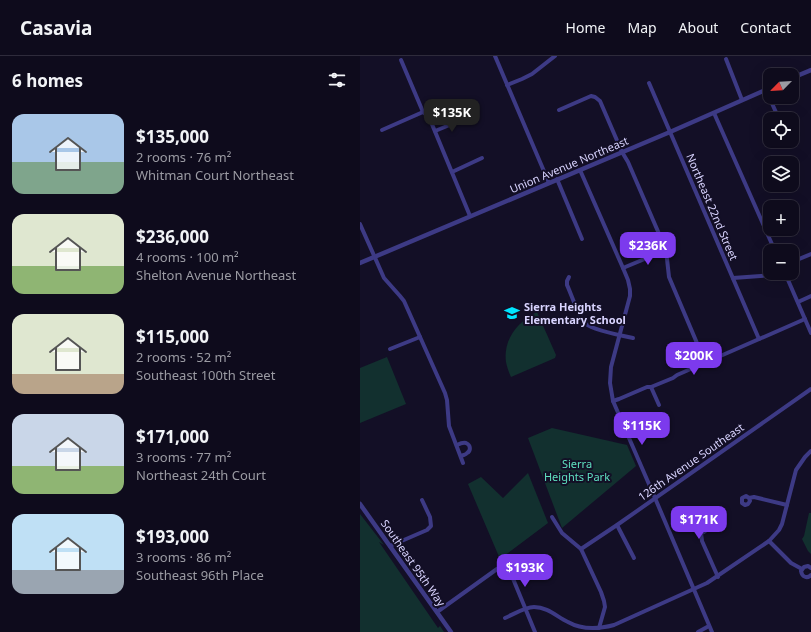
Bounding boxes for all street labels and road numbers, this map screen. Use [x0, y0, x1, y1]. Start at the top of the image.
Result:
street label: Union Avenue Northeast [507, 133, 630, 196]
street label: Northeast 22nd Street [683, 151, 742, 262]
street label: 126th Avenue Southeast [635, 419, 747, 504]
street label: Southeast 95th Way [378, 516, 449, 609]

